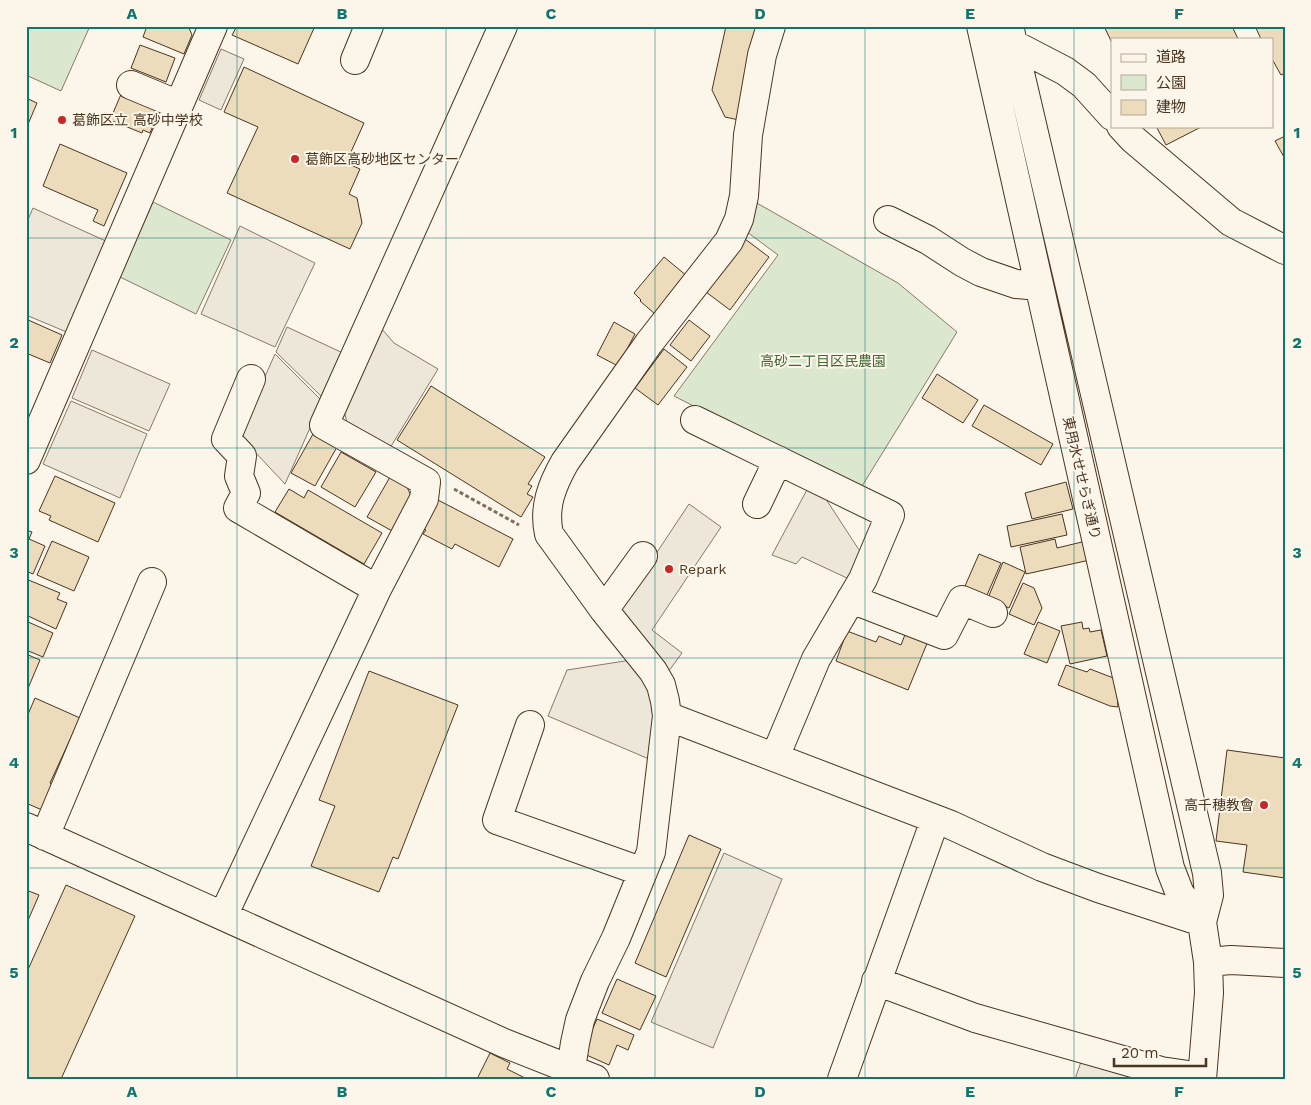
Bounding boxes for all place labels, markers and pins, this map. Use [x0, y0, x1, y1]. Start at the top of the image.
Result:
place label: 葛飾区立 高砂中学校 [72, 112, 203, 128]
marker: 葛飾区立 高砂中学校 [56, 114, 68, 126]
place label: 葛飾区高砂地区センター [305, 151, 459, 167]
marker: 葛飾区高砂地区センター [289, 153, 301, 165]
place label: Repark [679, 561, 727, 577]
marker: Repark [663, 563, 675, 575]
place label: 高千穂教會 [1184, 797, 1254, 813]
marker: 高千穂教會 [1258, 799, 1270, 811]

